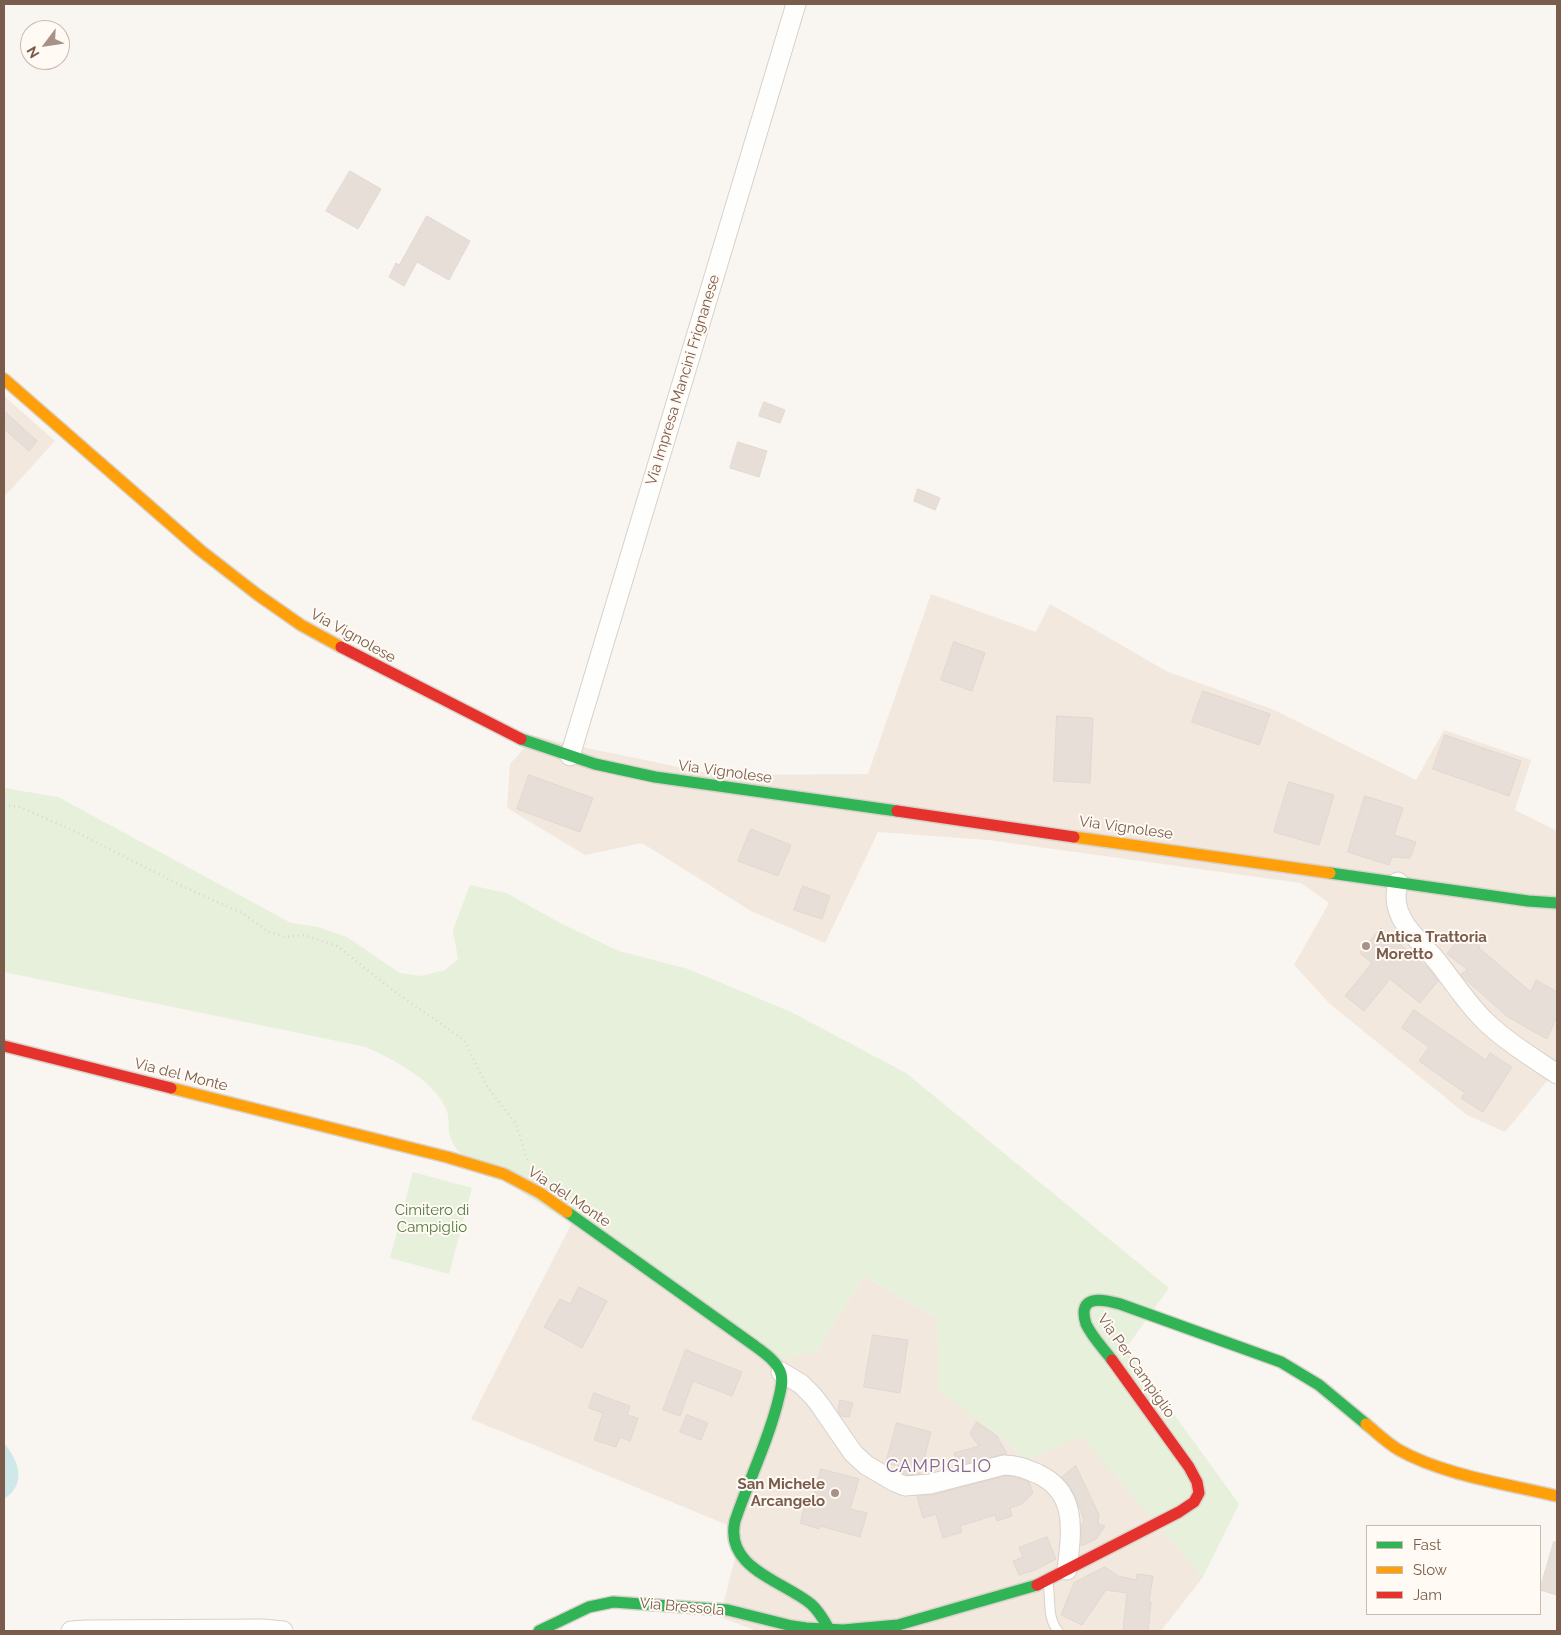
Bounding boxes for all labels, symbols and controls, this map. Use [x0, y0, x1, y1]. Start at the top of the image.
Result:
north arrow [20, 20, 70, 70]
text: N [23, 44, 43, 61]
street label: Via Impresa Mancini Frignanese [642, 273, 724, 487]
street label: Via Vignolese [307, 605, 399, 667]
street label: Via Vignolese [677, 756, 773, 788]
street label: Via Vignolese [1078, 812, 1174, 844]
place label: Antica Trattoria Moretto [1376, 928, 1487, 963]
marker: Antica Trattoria Moretto [1360, 940, 1372, 952]
street label: Via del Monte [132, 1055, 230, 1095]
street label: Via del Monte [524, 1163, 614, 1231]
park label: Cimitero di Campiglio [395, 1201, 469, 1236]
street label: Via Per Campiglio [1093, 1311, 1179, 1421]
district label: CAMPIGLIO [885, 1456, 993, 1478]
place label: San Michele Arcangelo [738, 1475, 825, 1510]
marker: San Michele Arcangelo [829, 1487, 841, 1499]
legend [1366, 1525, 1541, 1615]
text: Fast [1413, 1536, 1441, 1554]
text: Slow [1413, 1561, 1447, 1579]
text: Jam [1413, 1586, 1442, 1604]
street label: Via Bressola [639, 1594, 725, 1620]

